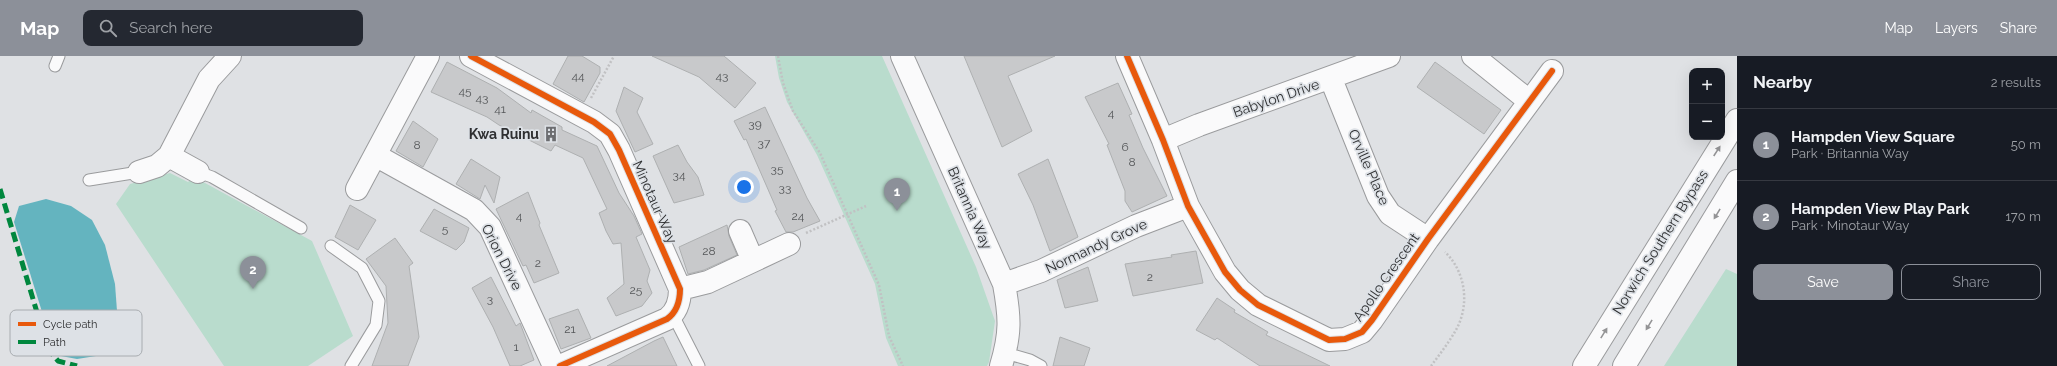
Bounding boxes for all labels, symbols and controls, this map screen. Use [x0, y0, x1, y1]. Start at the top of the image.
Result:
search box [83, 10, 363, 46]
text: Map [20, 17, 59, 39]
icon: search [97, 17, 119, 39]
text: Search here [129, 19, 213, 37]
text: Map [1885, 20, 1913, 36]
text: Layers [1935, 20, 1978, 36]
text: Share [2000, 20, 2037, 36]
map controls [1689, 68, 1725, 140]
button: + [1689, 68, 1725, 104]
house number: 44 [571, 69, 585, 83]
house number: 43 [716, 69, 728, 83]
text: Nearby [1753, 72, 1812, 92]
text: 2 results [1991, 75, 2041, 90]
street label: Babylon Drive [1231, 76, 1321, 120]
house number: 45 [458, 84, 472, 98]
house number: 43 [476, 91, 488, 105]
house number: 41 [494, 102, 506, 116]
button: − [1689, 104, 1725, 140]
house number: 4 [1108, 106, 1115, 120]
house number: 39 [748, 117, 762, 131]
building icon: Kwa Ruinu [542, 125, 560, 143]
place label: Kwa Ruinu [469, 126, 539, 142]
street label: Orville Place [1345, 127, 1393, 207]
text: Hampden View Square [1791, 128, 1955, 146]
house number: 37 [758, 136, 771, 150]
text: 1 [1763, 137, 1769, 152]
text: 50 m [2011, 137, 2041, 152]
house number: 8 [413, 138, 421, 152]
house number: 6 [1121, 140, 1129, 154]
one-way arrow [1713, 146, 1721, 156]
text: Park · Britannia Way [1791, 146, 1909, 161]
house number: 8 [1128, 155, 1136, 169]
street label: Minotaur Way [630, 158, 681, 246]
house number: 35 [771, 162, 784, 176]
street label: Britannia Way [945, 164, 995, 252]
street label: Norwich Southern Bypass [1609, 167, 1711, 317]
house number: 34 [673, 168, 686, 182]
your location [734, 177, 754, 197]
pin: 1 [884, 178, 910, 211]
house number: 33 [779, 181, 791, 195]
text: Hampden View Play Park [1791, 200, 1969, 218]
one-way arrow [1713, 208, 1720, 220]
house number: 4 [516, 209, 523, 223]
house number: 24 [792, 209, 805, 223]
text: 2 [1762, 209, 1770, 224]
text: 170 m [2005, 209, 2041, 224]
street label: Normandy Grove [1043, 215, 1149, 277]
text: Park · Minotaur Way [1791, 218, 1909, 233]
street label: Orion Drive [479, 221, 525, 293]
house number: 5 [442, 222, 449, 236]
street label: Apollo Crescent [1350, 230, 1423, 324]
house number: 28 [702, 244, 716, 258]
pin: 2 [240, 256, 266, 289]
house number: 2 [535, 256, 541, 270]
button: Save [1753, 264, 1893, 300]
button: Share [1901, 264, 2041, 300]
house number: 2 [1147, 270, 1153, 284]
house number: 25 [630, 283, 643, 297]
house number: 3 [487, 292, 493, 306]
legend [10, 310, 142, 356]
text: Cycle path [43, 318, 97, 331]
one-way arrow [1645, 320, 1653, 330]
house number: 21 [564, 322, 576, 336]
one-way arrow [1600, 328, 1608, 338]
text: Path [43, 336, 66, 349]
house number: 1 [513, 340, 519, 354]

